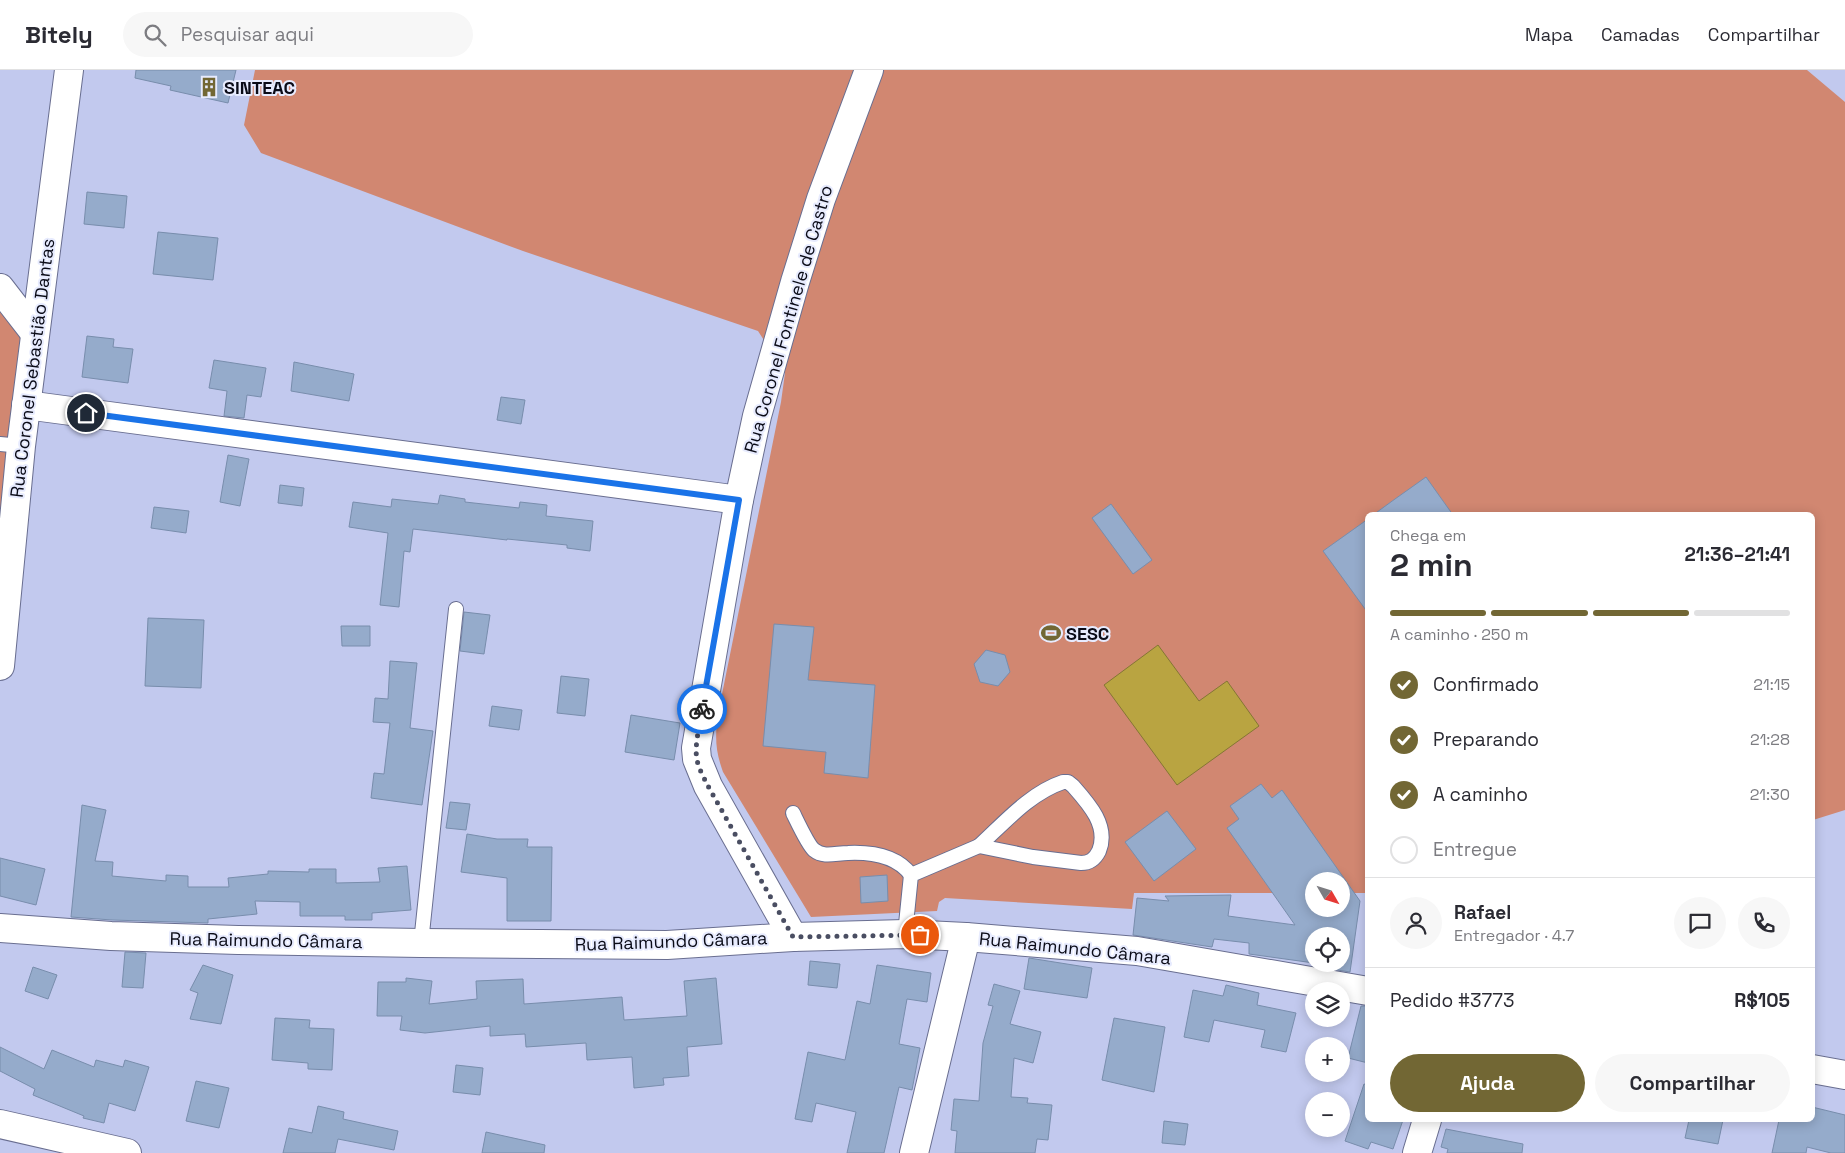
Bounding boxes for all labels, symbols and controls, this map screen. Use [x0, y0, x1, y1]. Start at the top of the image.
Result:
search box [123, 12, 473, 57]
text: Bitely [25, 19, 93, 50]
icon: search [141, 21, 169, 49]
text: Pesquisar aqui [181, 22, 314, 47]
text: Mapa [1525, 23, 1573, 46]
text: Camadas [1601, 23, 1680, 46]
text: Compartilhar [1708, 23, 1820, 46]
building icon: SINTEAC [198, 76, 220, 98]
place label: SINTEAC [224, 76, 295, 99]
street label: Rua Coronel Fontinele de Castro [739, 182, 837, 456]
street label: Rua Coronel Sebastião Dantas [5, 237, 59, 499]
pin [65, 392, 107, 434]
icon: home [72, 399, 100, 427]
text: Chega em [1390, 525, 1466, 546]
text: 21:36–21:41 [1685, 542, 1790, 567]
text: 2 min [1390, 545, 1473, 585]
sports icon: SESC [1040, 622, 1062, 644]
place label: SESC [1066, 622, 1109, 645]
text: A caminho · 250 m [1390, 624, 1529, 645]
icon: check [1390, 671, 1418, 699]
text: Confirmado [1433, 672, 1539, 697]
text: 21:15 [1753, 674, 1790, 695]
courier [677, 684, 727, 734]
icon: bike [688, 695, 716, 723]
icon: check [1390, 726, 1418, 754]
text: Preparando [1433, 727, 1539, 752]
text: 21:28 [1750, 729, 1790, 750]
icon: check [1390, 781, 1418, 809]
text: A caminho [1433, 782, 1528, 807]
text: 21:30 [1750, 784, 1790, 805]
text: Entregue [1433, 837, 1517, 862]
north arrow [1305, 872, 1350, 918]
map controls [1305, 872, 1350, 1137]
button: person [1390, 897, 1442, 949]
button: chat [1674, 897, 1726, 949]
button: phone [1738, 897, 1790, 949]
text: Rafael [1454, 900, 1511, 925]
pin [899, 914, 941, 956]
icon: bag [906, 921, 934, 949]
text: Entregador · 4.7 [1454, 925, 1574, 946]
street label: Rua Raimundo Câmara [574, 926, 768, 956]
street label: Rua Raimundo Câmara [978, 926, 1172, 970]
street label: Rua Raimundo Câmara [169, 927, 363, 953]
button: locate [1305, 927, 1350, 972]
button: layers [1305, 982, 1350, 1027]
text: Pedido #3773 [1390, 988, 1514, 1013]
text: R$105 [1734, 988, 1790, 1013]
button: + [1305, 1037, 1350, 1082]
button: Ajuda [1390, 1054, 1585, 1112]
button: Compartilhar [1595, 1054, 1790, 1112]
button: − [1305, 1092, 1350, 1137]

